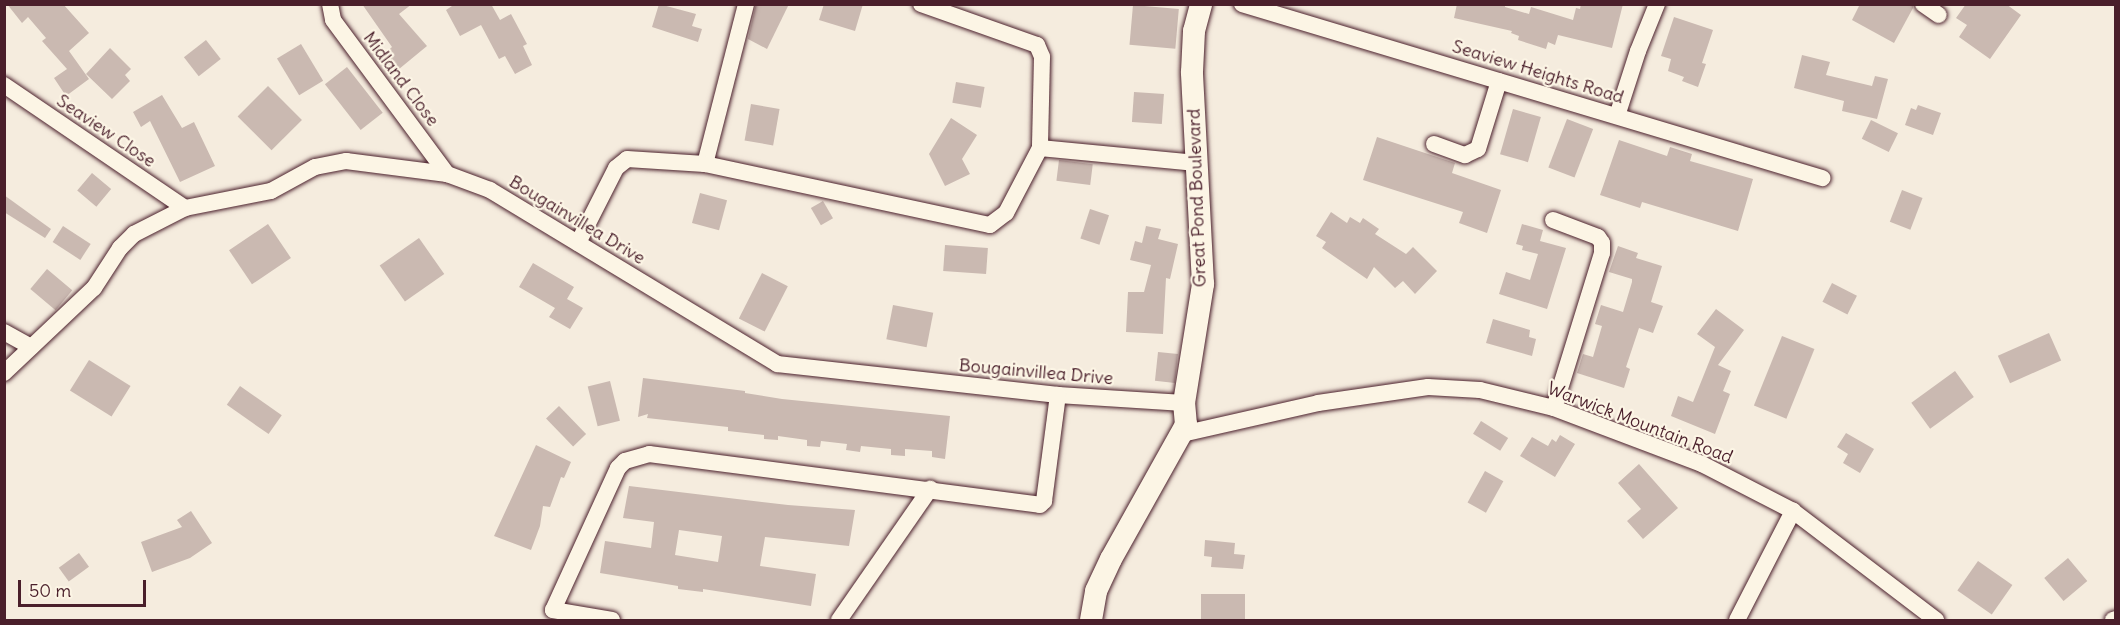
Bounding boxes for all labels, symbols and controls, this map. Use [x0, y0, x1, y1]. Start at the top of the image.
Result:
street label: Midland Close [358, 28, 444, 130]
street label: Seaview Heights Road [1450, 36, 1626, 108]
street label: Seaview Close [52, 90, 160, 172]
street label: Great Pond Boulevard [1183, 108, 1211, 288]
street label: Bougainvillea Drive [505, 171, 649, 269]
street label: Bougainvillea Drive [958, 355, 1114, 389]
street label: Warwick Mountain Road [1544, 378, 1736, 468]
scale bar [21, 568, 148, 606]
text: 50 m [29, 579, 71, 602]

